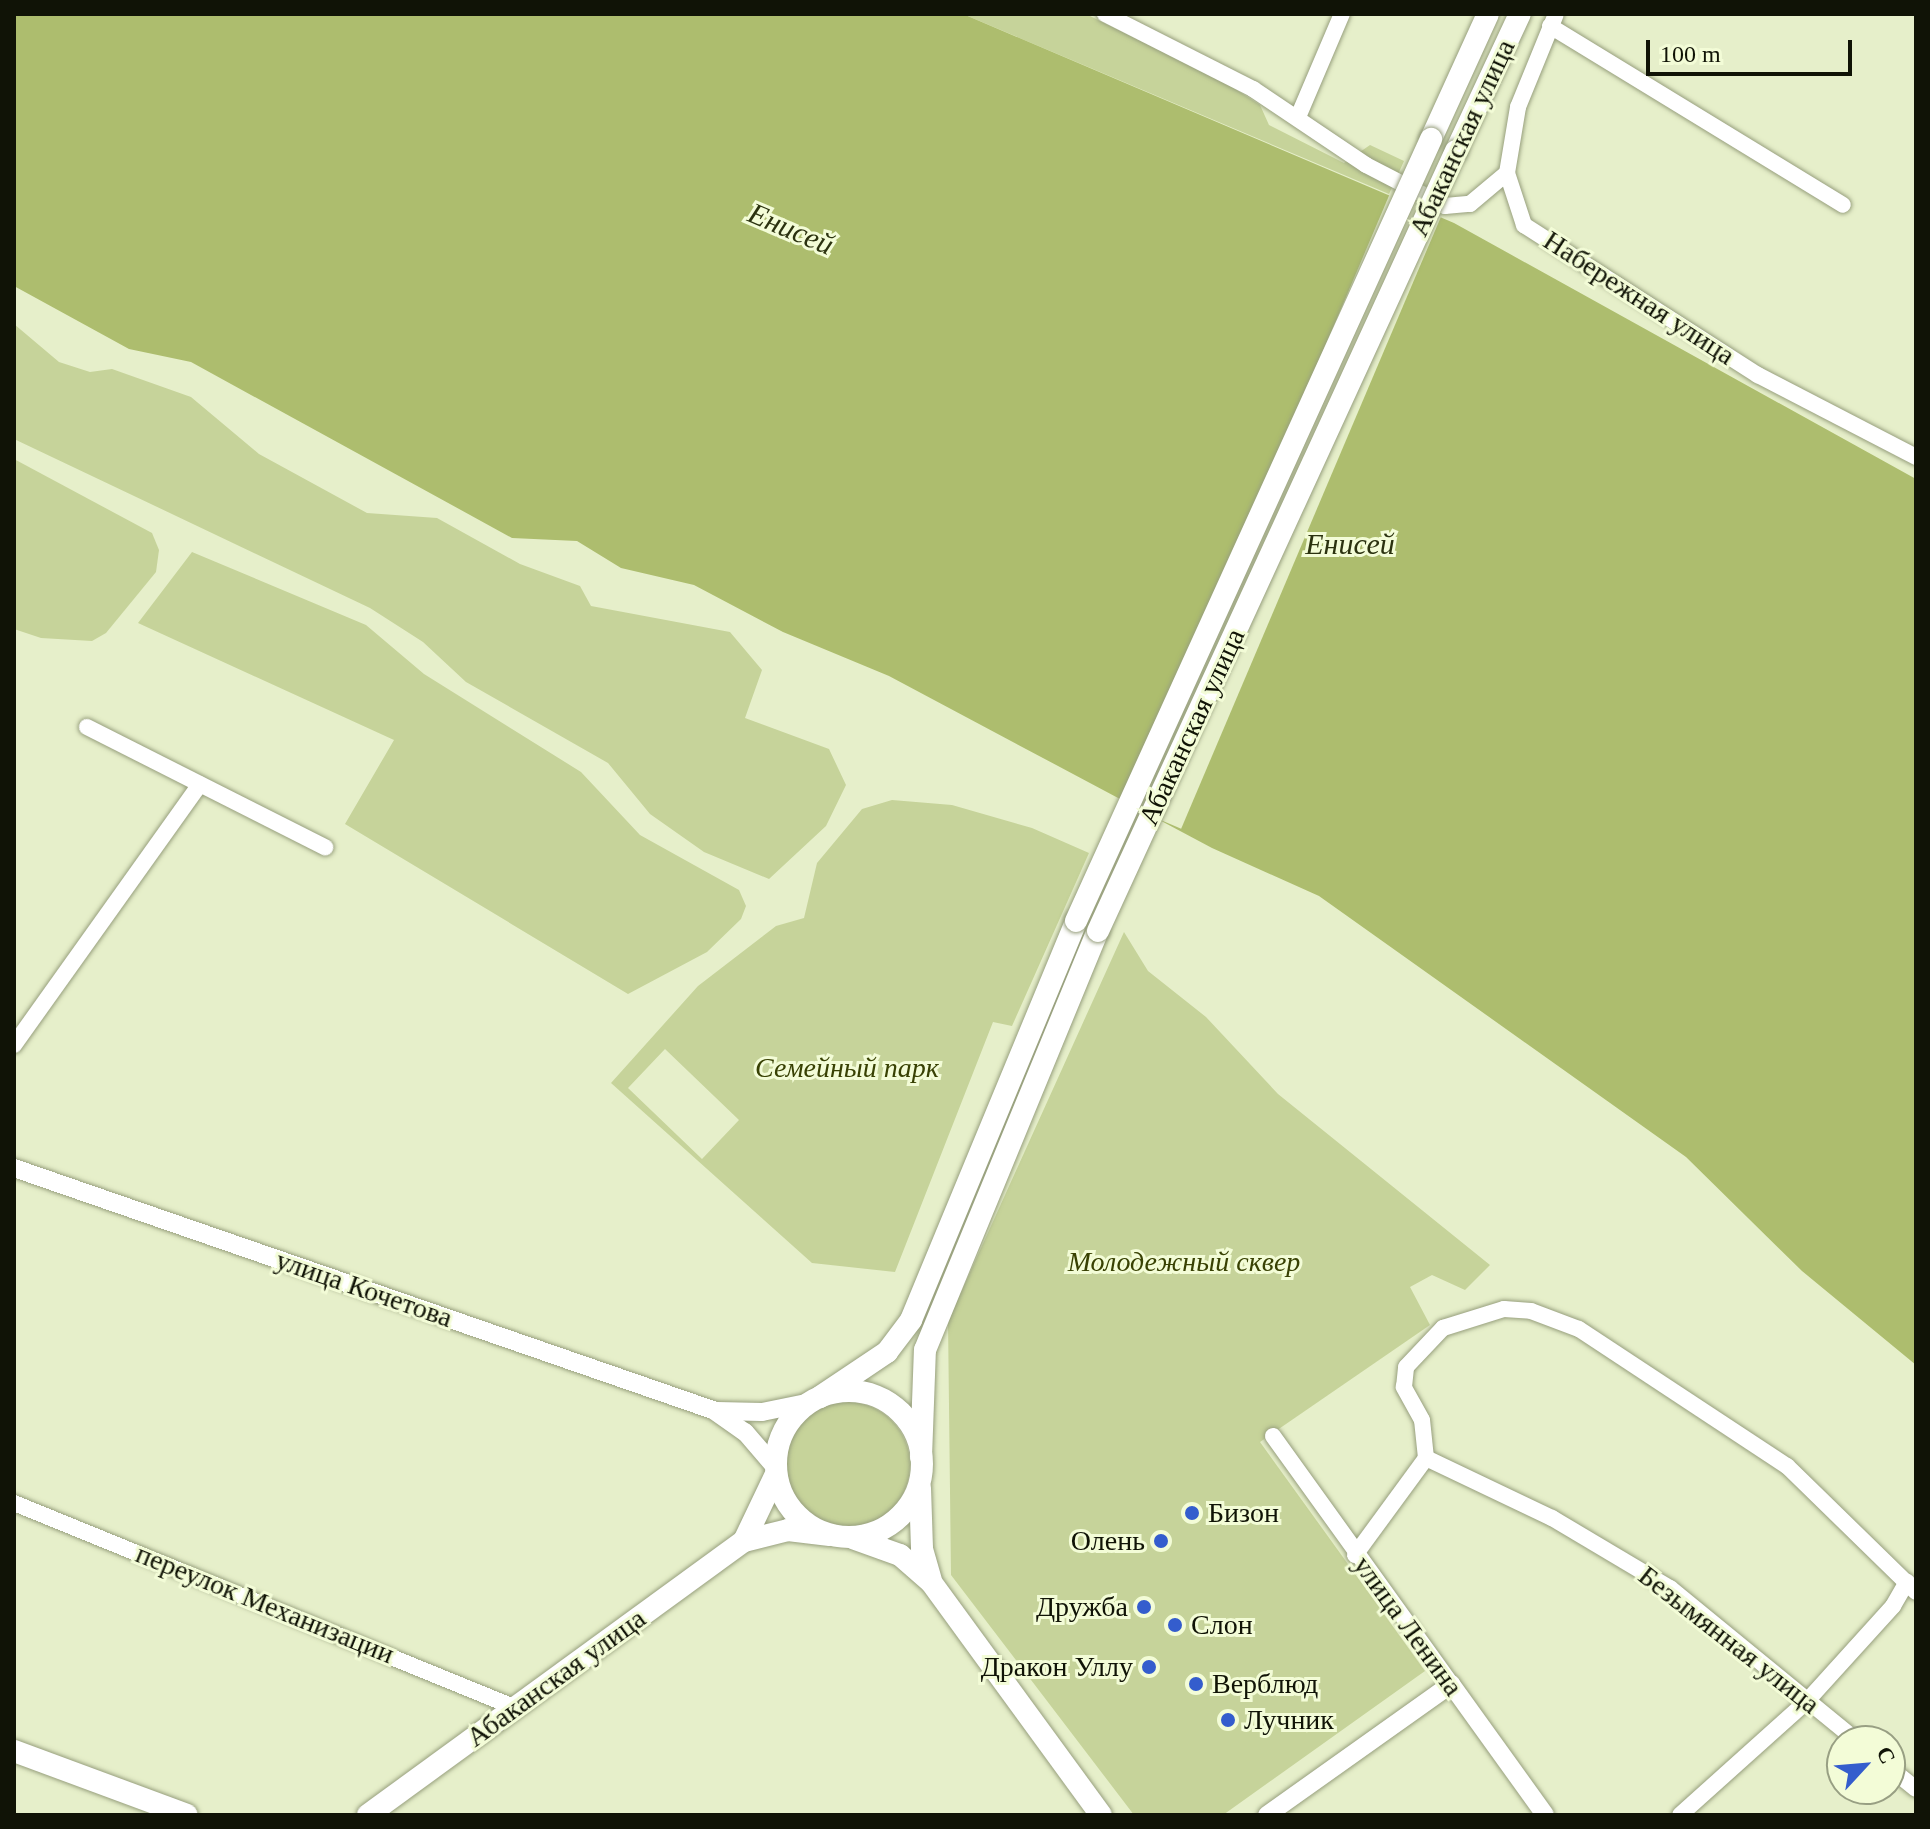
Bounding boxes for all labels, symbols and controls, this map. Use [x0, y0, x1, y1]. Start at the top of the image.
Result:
scale bar [1650, 24, 1856, 74]
street label: Абаканская улица [1402, 34, 1522, 242]
text: 100 m [1660, 41, 1721, 67]
water label: Енисей [743, 195, 839, 263]
street label: Набережная улица [1537, 224, 1741, 372]
water label: Енисей [1305, 526, 1395, 562]
street label: Абаканская улица [1132, 623, 1252, 831]
park label: Семейный парк [755, 1051, 939, 1085]
street label: улица Кочетова [271, 1243, 457, 1335]
park label: Молодежный сквер [1068, 1245, 1300, 1279]
place label: Бизон [1208, 1496, 1279, 1530]
marker: Бизон [1183, 1504, 1201, 1522]
place label: Олень [1071, 1524, 1145, 1558]
marker: Олень [1152, 1532, 1170, 1550]
street label: переулок Механизации [131, 1537, 399, 1671]
street label: улица Ленина [1346, 1549, 1470, 1703]
street label: Безымянная улица [1632, 1559, 1826, 1721]
place label: Дружба [1036, 1590, 1128, 1624]
marker: Дружба [1135, 1598, 1153, 1616]
street label: Абаканская улица [460, 1602, 652, 1754]
place label: Слон [1191, 1608, 1253, 1642]
marker: Слон [1166, 1616, 1184, 1634]
place label: Дракон Уллу [981, 1650, 1133, 1684]
marker: Дракон Уллу [1140, 1658, 1158, 1676]
place label: Верблюд [1212, 1667, 1318, 1701]
marker: Верблюд [1187, 1675, 1205, 1693]
place label: Лучник [1244, 1703, 1334, 1737]
marker: Лучник [1219, 1711, 1237, 1729]
north arrow [1826, 1725, 1906, 1805]
text: С [1872, 1743, 1901, 1768]

